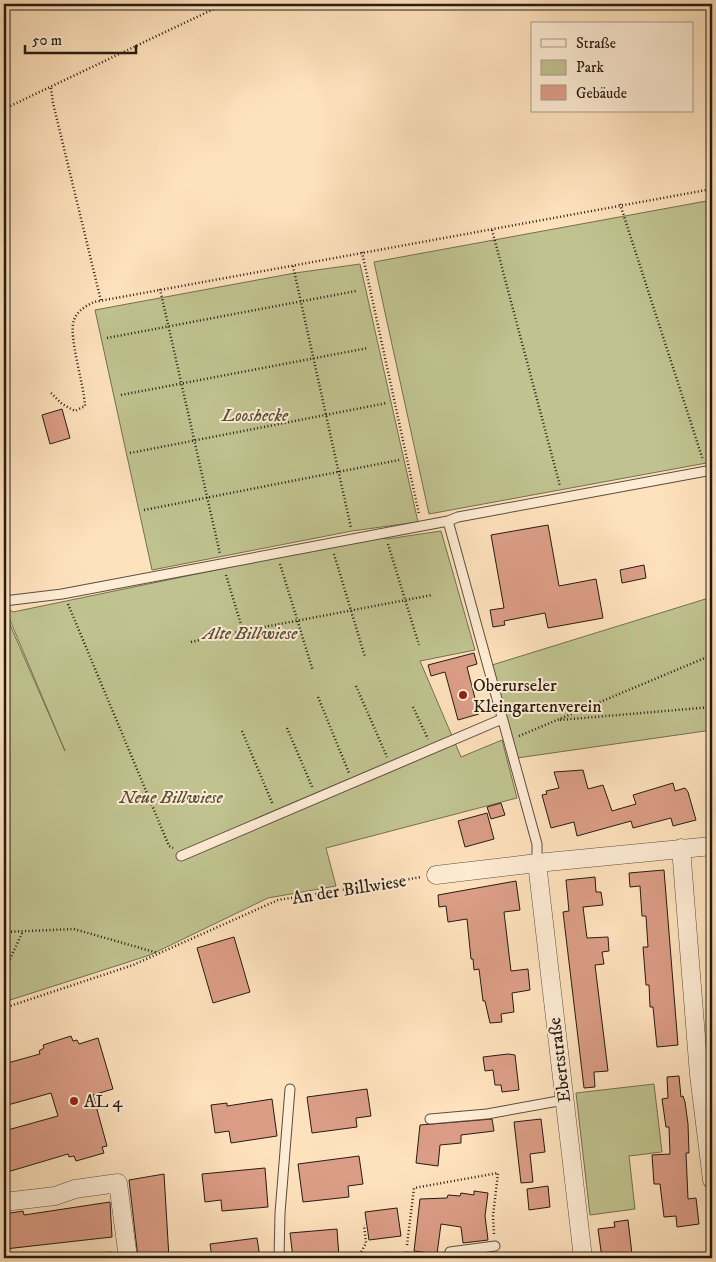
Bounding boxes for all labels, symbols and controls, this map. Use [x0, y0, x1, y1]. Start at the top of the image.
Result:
scale bar [25, 22, 136, 54]
legend [531, 22, 694, 112]
text: 50 m [32, 31, 62, 50]
text: Straße [576, 34, 616, 53]
text: Park [576, 58, 605, 77]
text: Gebäude [576, 84, 627, 103]
park label: Looshecke [221, 405, 289, 427]
park label: Alte Billwiese [201, 623, 298, 645]
place label: Oberurseler Kleingartenverein [473, 675, 602, 718]
marker: Oberurseler Kleingartenverein [457, 689, 469, 701]
park label: Neue Billwiese [118, 787, 223, 809]
street label: An der Billwiese [290, 870, 408, 910]
street label: Ebertstraße [544, 1016, 576, 1104]
place label: AL 4 [84, 1091, 123, 1113]
marker: AL 4 [68, 1095, 80, 1107]

